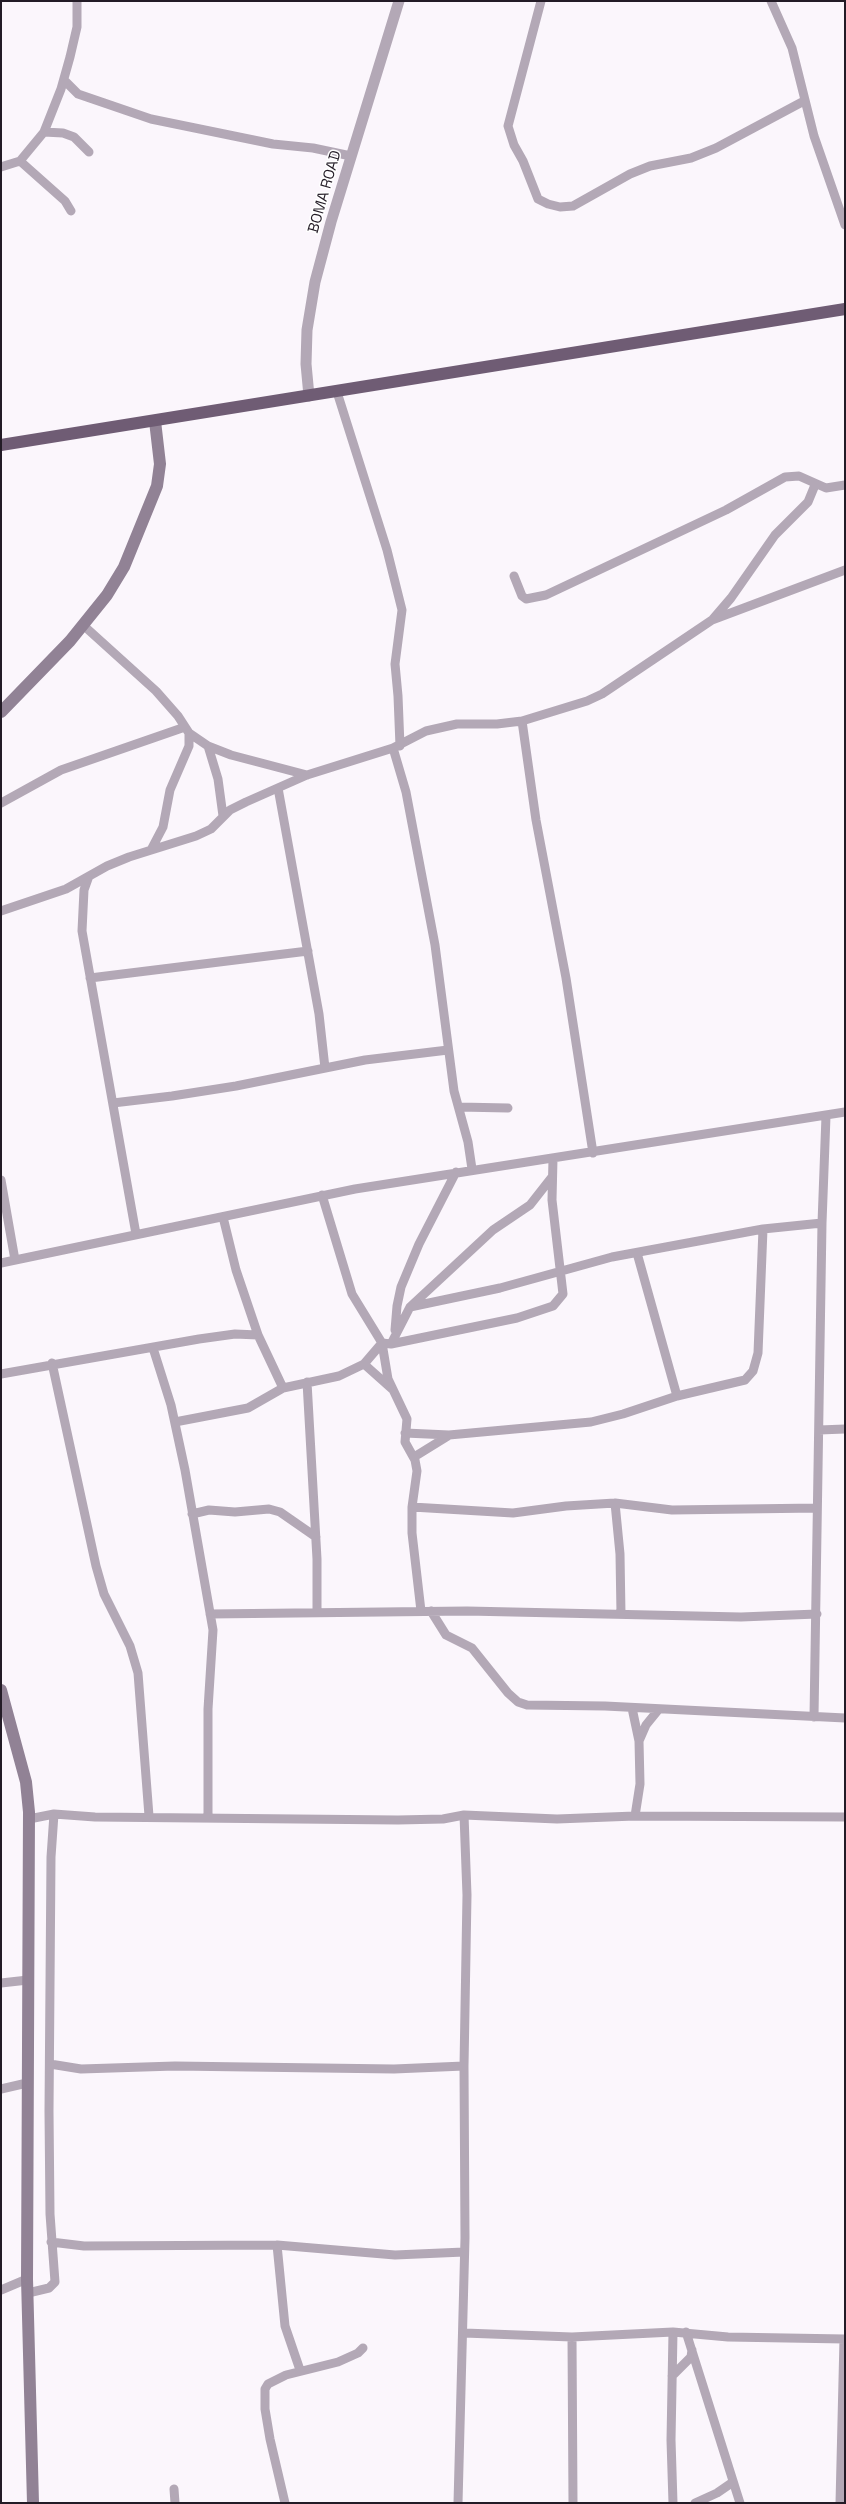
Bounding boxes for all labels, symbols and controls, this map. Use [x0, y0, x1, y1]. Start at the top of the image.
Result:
street label: BOMA ROAD [305, 149, 345, 235]

